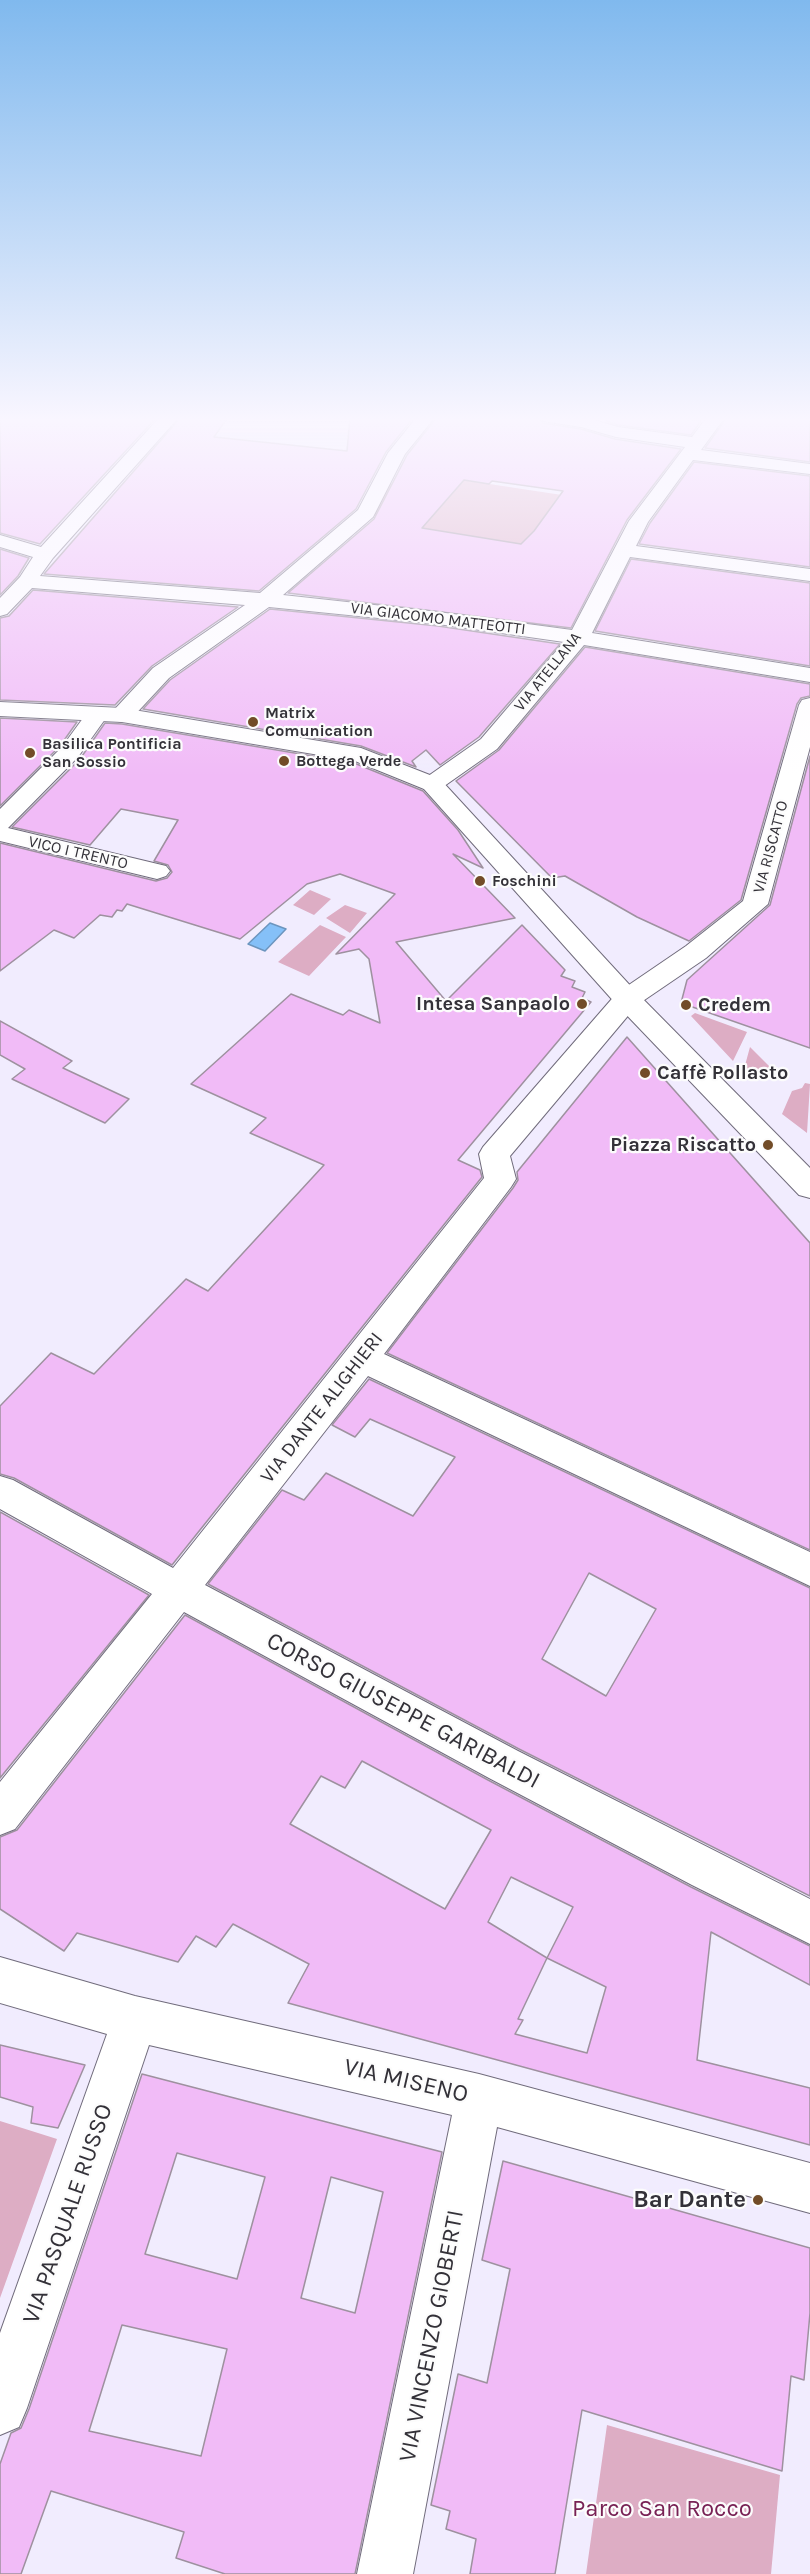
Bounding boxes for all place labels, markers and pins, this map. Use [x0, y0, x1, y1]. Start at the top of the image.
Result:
place label: Matrix Comunication [265, 703, 373, 741]
marker: Matrix Comunication [246, 715, 260, 729]
place label: Basilica Pontificia San Sossio [42, 734, 182, 772]
marker: Basilica Pontificia San Sossio [23, 746, 37, 760]
place label: Bottega Verde [296, 751, 401, 771]
marker: Bottega Verde [277, 754, 291, 768]
place label: Foschini [492, 871, 557, 891]
marker: Foschini [473, 874, 487, 888]
place label: Intesa Sanpaolo [416, 992, 570, 1016]
place label: Credem [698, 993, 771, 1017]
marker: Intesa Sanpaolo [575, 997, 589, 1011]
marker: Credem [679, 998, 693, 1012]
place label: Caffè Pollasto [657, 1061, 788, 1085]
marker: Caffè Pollasto [638, 1066, 652, 1080]
place label: Piazza Riscatto [610, 1133, 756, 1157]
marker: Piazza Riscatto [761, 1138, 775, 1152]
place label: Bar Dante [633, 2186, 746, 2214]
marker: Bar Dante [751, 2193, 765, 2207]

